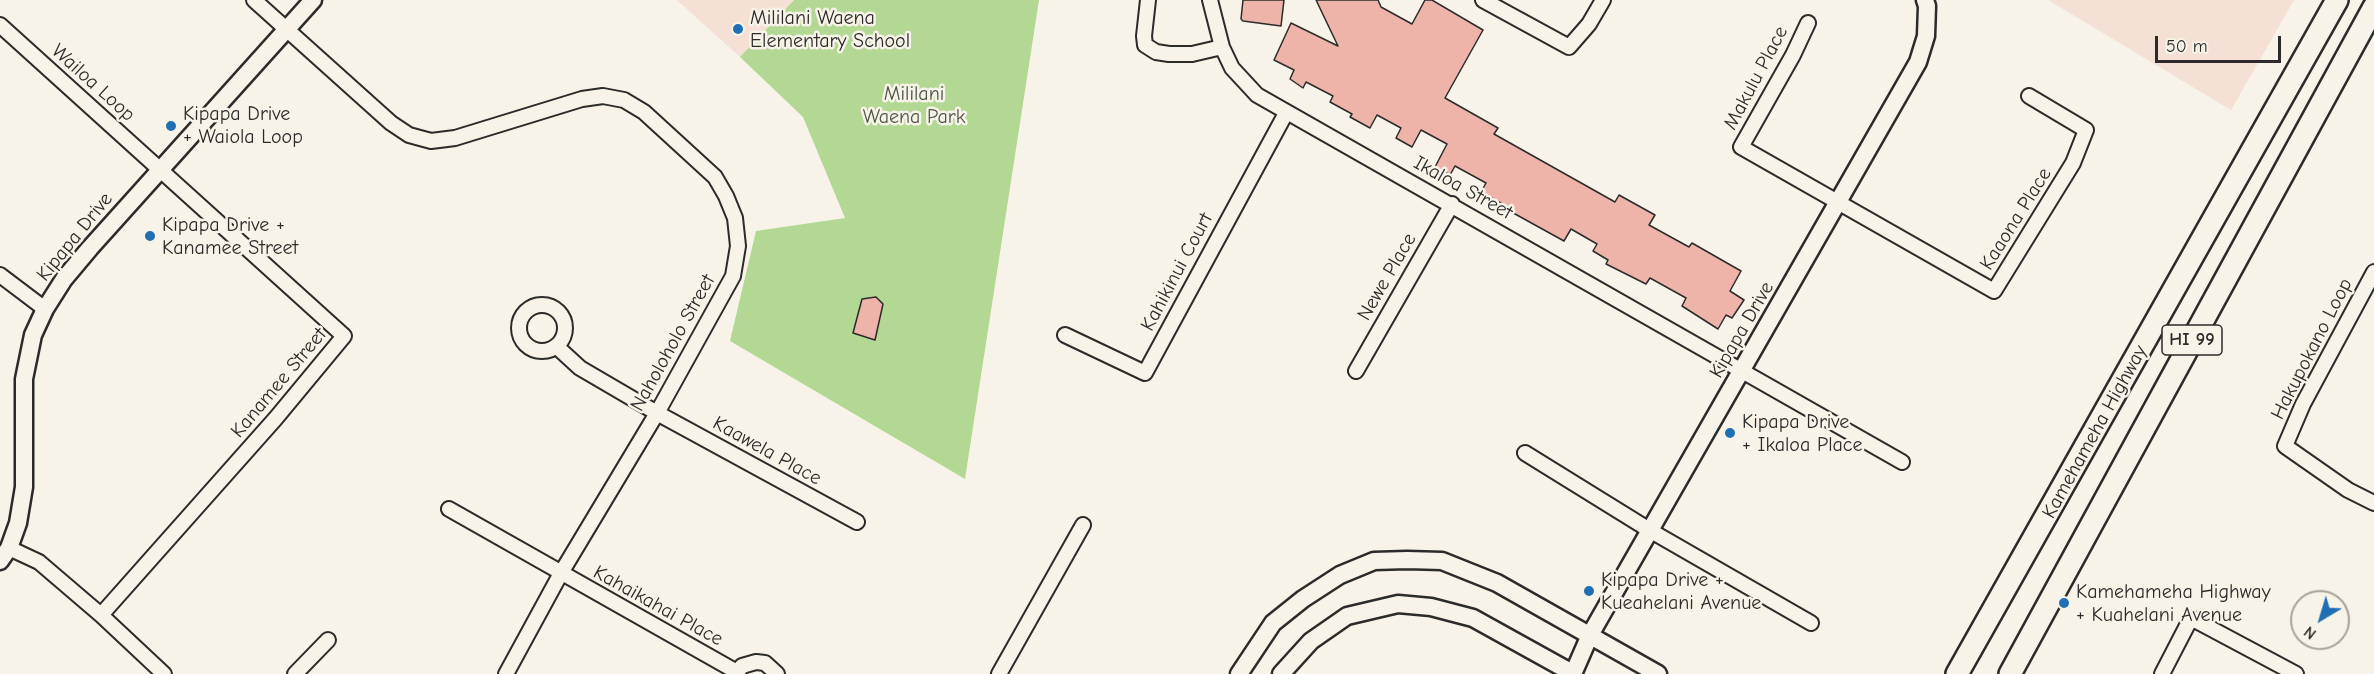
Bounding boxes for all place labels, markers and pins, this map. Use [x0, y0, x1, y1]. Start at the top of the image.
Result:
place label: Mililani Waena Elementary School [750, 6, 910, 53]
marker: Mililani Waena Elementary School [731, 22, 745, 36]
place label: Kipapa Drive + Waiola Loop [183, 102, 303, 149]
marker: Kipapa Drive + Waiola Loop [164, 119, 178, 133]
place label: Kipapa Drive + Kanamee Street [162, 213, 298, 260]
marker: Kipapa Drive + Kanamee Street [143, 229, 157, 243]
place label: Kipapa Drive + Ikaloa Place [1742, 410, 1862, 457]
marker: Kipapa Drive + Ikaloa Place [1723, 426, 1737, 440]
place label: Kipapa Drive + Kueahelani Avenue [1601, 568, 1761, 615]
place label: Kamehameha Highway + Kuahelani Avenue [2076, 580, 2271, 627]
marker: Kipapa Drive + Kueahelani Avenue [1582, 584, 1596, 598]
marker: Kamehameha Highway + Kuahelani Avenue [2057, 596, 2071, 610]

